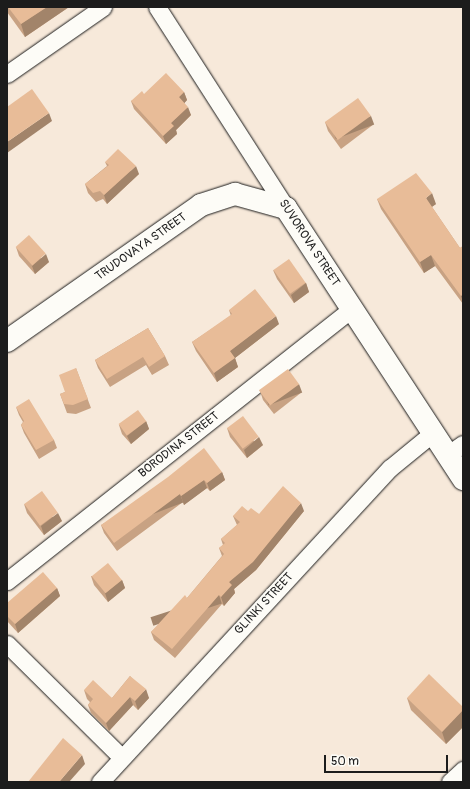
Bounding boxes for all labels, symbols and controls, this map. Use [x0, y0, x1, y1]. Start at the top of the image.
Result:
street label: SUVOROVA STREET [276, 197, 342, 289]
street label: TRUDOVAYA STREET [93, 210, 189, 284]
street label: BORODINA STREET [136, 409, 222, 481]
street label: GLINKI STREET [232, 570, 296, 638]
scale bar [326, 747, 450, 773]
text: 50 m [331, 754, 359, 769]

